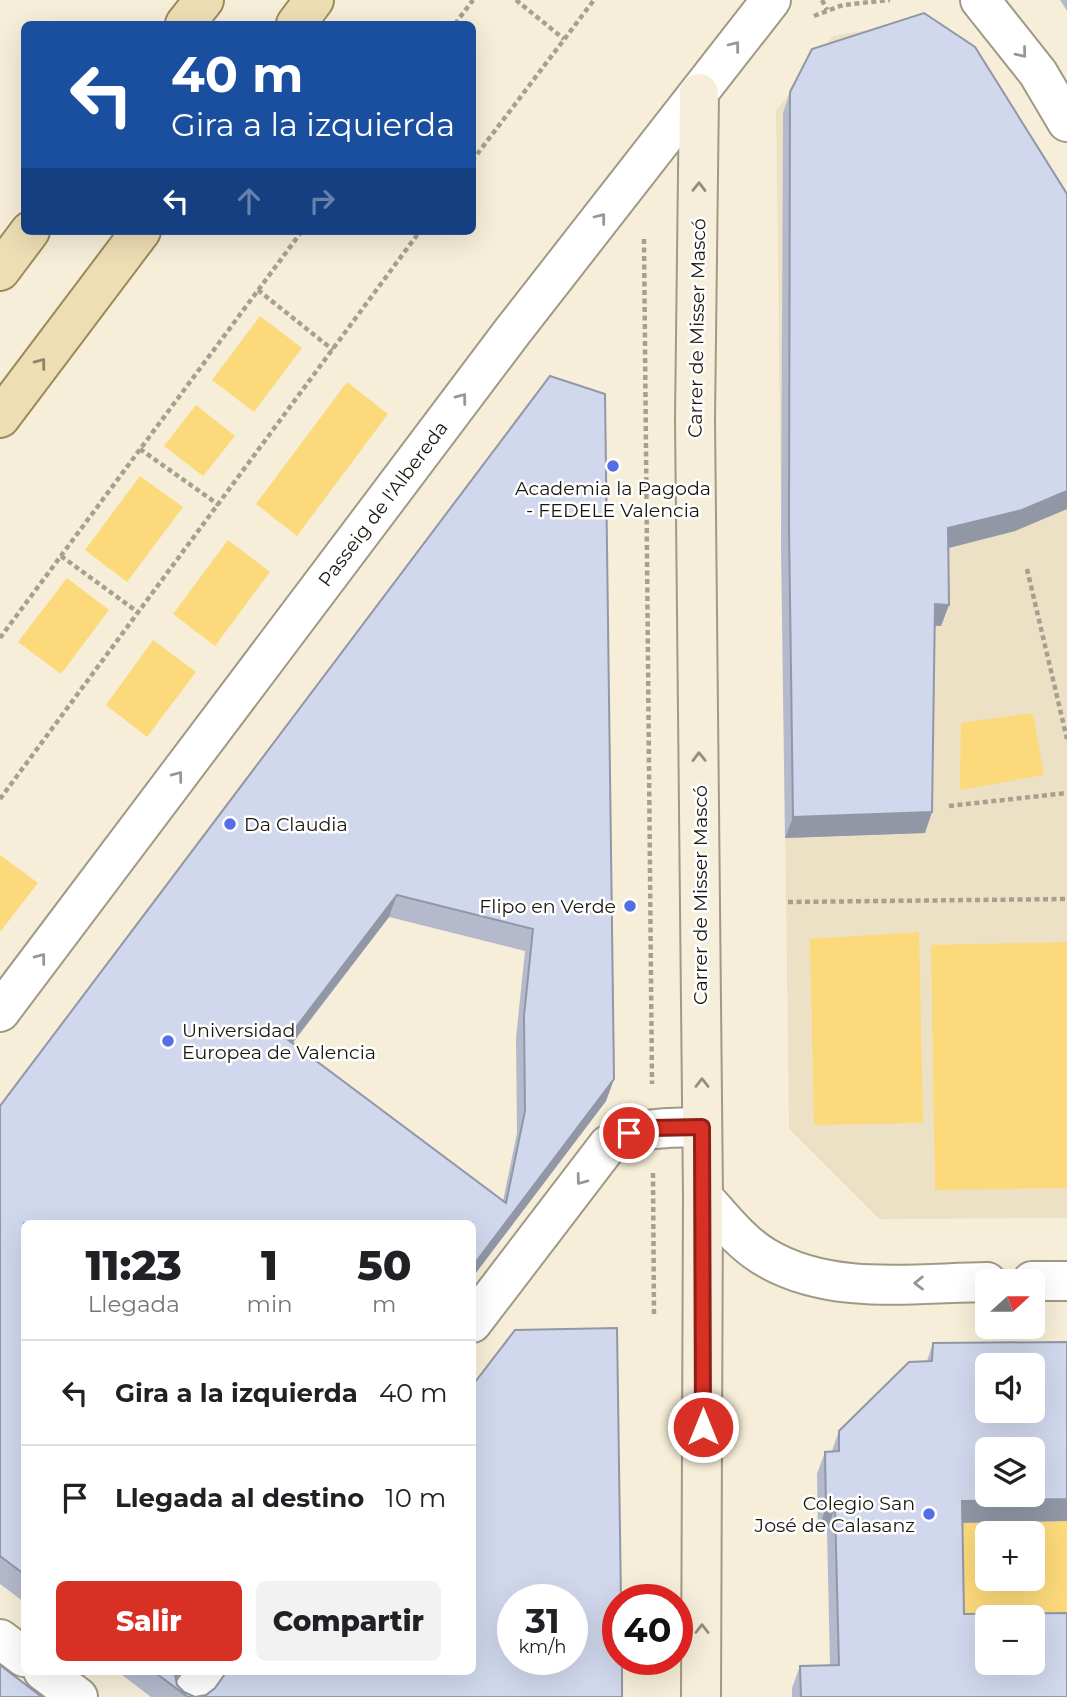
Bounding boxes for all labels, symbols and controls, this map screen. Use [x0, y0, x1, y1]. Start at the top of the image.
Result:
one-way arrow [726, 42, 739, 54]
text: 40 m [171, 45, 303, 104]
one-way arrow [1014, 46, 1027, 58]
icon: left [56, 49, 147, 140]
text: Gira a la izquierda [171, 105, 455, 144]
one-way arrow [692, 181, 707, 192]
icon: left [157, 182, 195, 220]
icon: ahead [230, 182, 268, 220]
icon: right [303, 182, 341, 220]
one-way arrow [593, 214, 606, 226]
street label: Carrer de Misser Mascó [684, 218, 710, 438]
one-way arrow [33, 359, 45, 371]
one-way arrow [454, 394, 467, 406]
street label: Passeig de l'Albereda [313, 417, 453, 591]
marker: Academia la Pagoda - FEDELE Valencia [605, 458, 621, 474]
place label: Academia la Pagoda - FEDELE Valencia [515, 477, 711, 522]
one-way arrow [691, 752, 707, 762]
one-way arrow [169, 771, 182, 783]
street label: Carrer de Misser Mascó [689, 785, 712, 1005]
place label: Da Claudia [244, 813, 348, 836]
marker: Da Claudia [222, 816, 238, 832]
place label: Flipo en Verde [479, 895, 616, 918]
marker: Flipo en Verde [622, 898, 638, 914]
one-way arrow [33, 953, 45, 965]
place label: Universidad Europea de Valencia [182, 1019, 376, 1064]
marker: Universidad Europea de Valencia [160, 1033, 176, 1049]
one-way arrow [694, 1077, 709, 1088]
pin [599, 1103, 659, 1163]
icon: arrive [610, 1114, 648, 1152]
one-way arrow [577, 1172, 589, 1185]
text: 11:23 [86, 1239, 182, 1291]
text: 1 [261, 1239, 278, 1291]
text: 50 [357, 1239, 411, 1291]
north arrow [975, 1269, 1045, 1339]
map controls [975, 1269, 1045, 1675]
one-way arrow [913, 1275, 924, 1290]
text: Llegada [88, 1290, 180, 1318]
text: min [246, 1290, 293, 1318]
text: m [372, 1290, 397, 1318]
button: sound [975, 1353, 1045, 1423]
icon: left [56, 1374, 94, 1412]
text: Gira a la izquierda [115, 1377, 358, 1409]
text: 40 m [379, 1377, 448, 1409]
position arrow [666, 1390, 740, 1464]
button: layers [975, 1437, 1045, 1507]
icon: arrive [56, 1479, 94, 1517]
text: Llegada al destino [115, 1482, 364, 1514]
text: 10 m [385, 1482, 446, 1514]
place label: Colegio San José de Calasanz [754, 1492, 915, 1537]
marker: Colegio San José de Calasanz [921, 1506, 937, 1522]
button: + [975, 1521, 1045, 1591]
button: Salir [56, 1581, 242, 1661]
button: Compartir [256, 1581, 441, 1661]
speed limit sign: 40 [602, 1584, 693, 1675]
text: 31 [525, 1599, 560, 1642]
button: − [975, 1605, 1045, 1675]
one-way arrow [694, 1623, 710, 1634]
text: km/h [518, 1636, 567, 1658]

